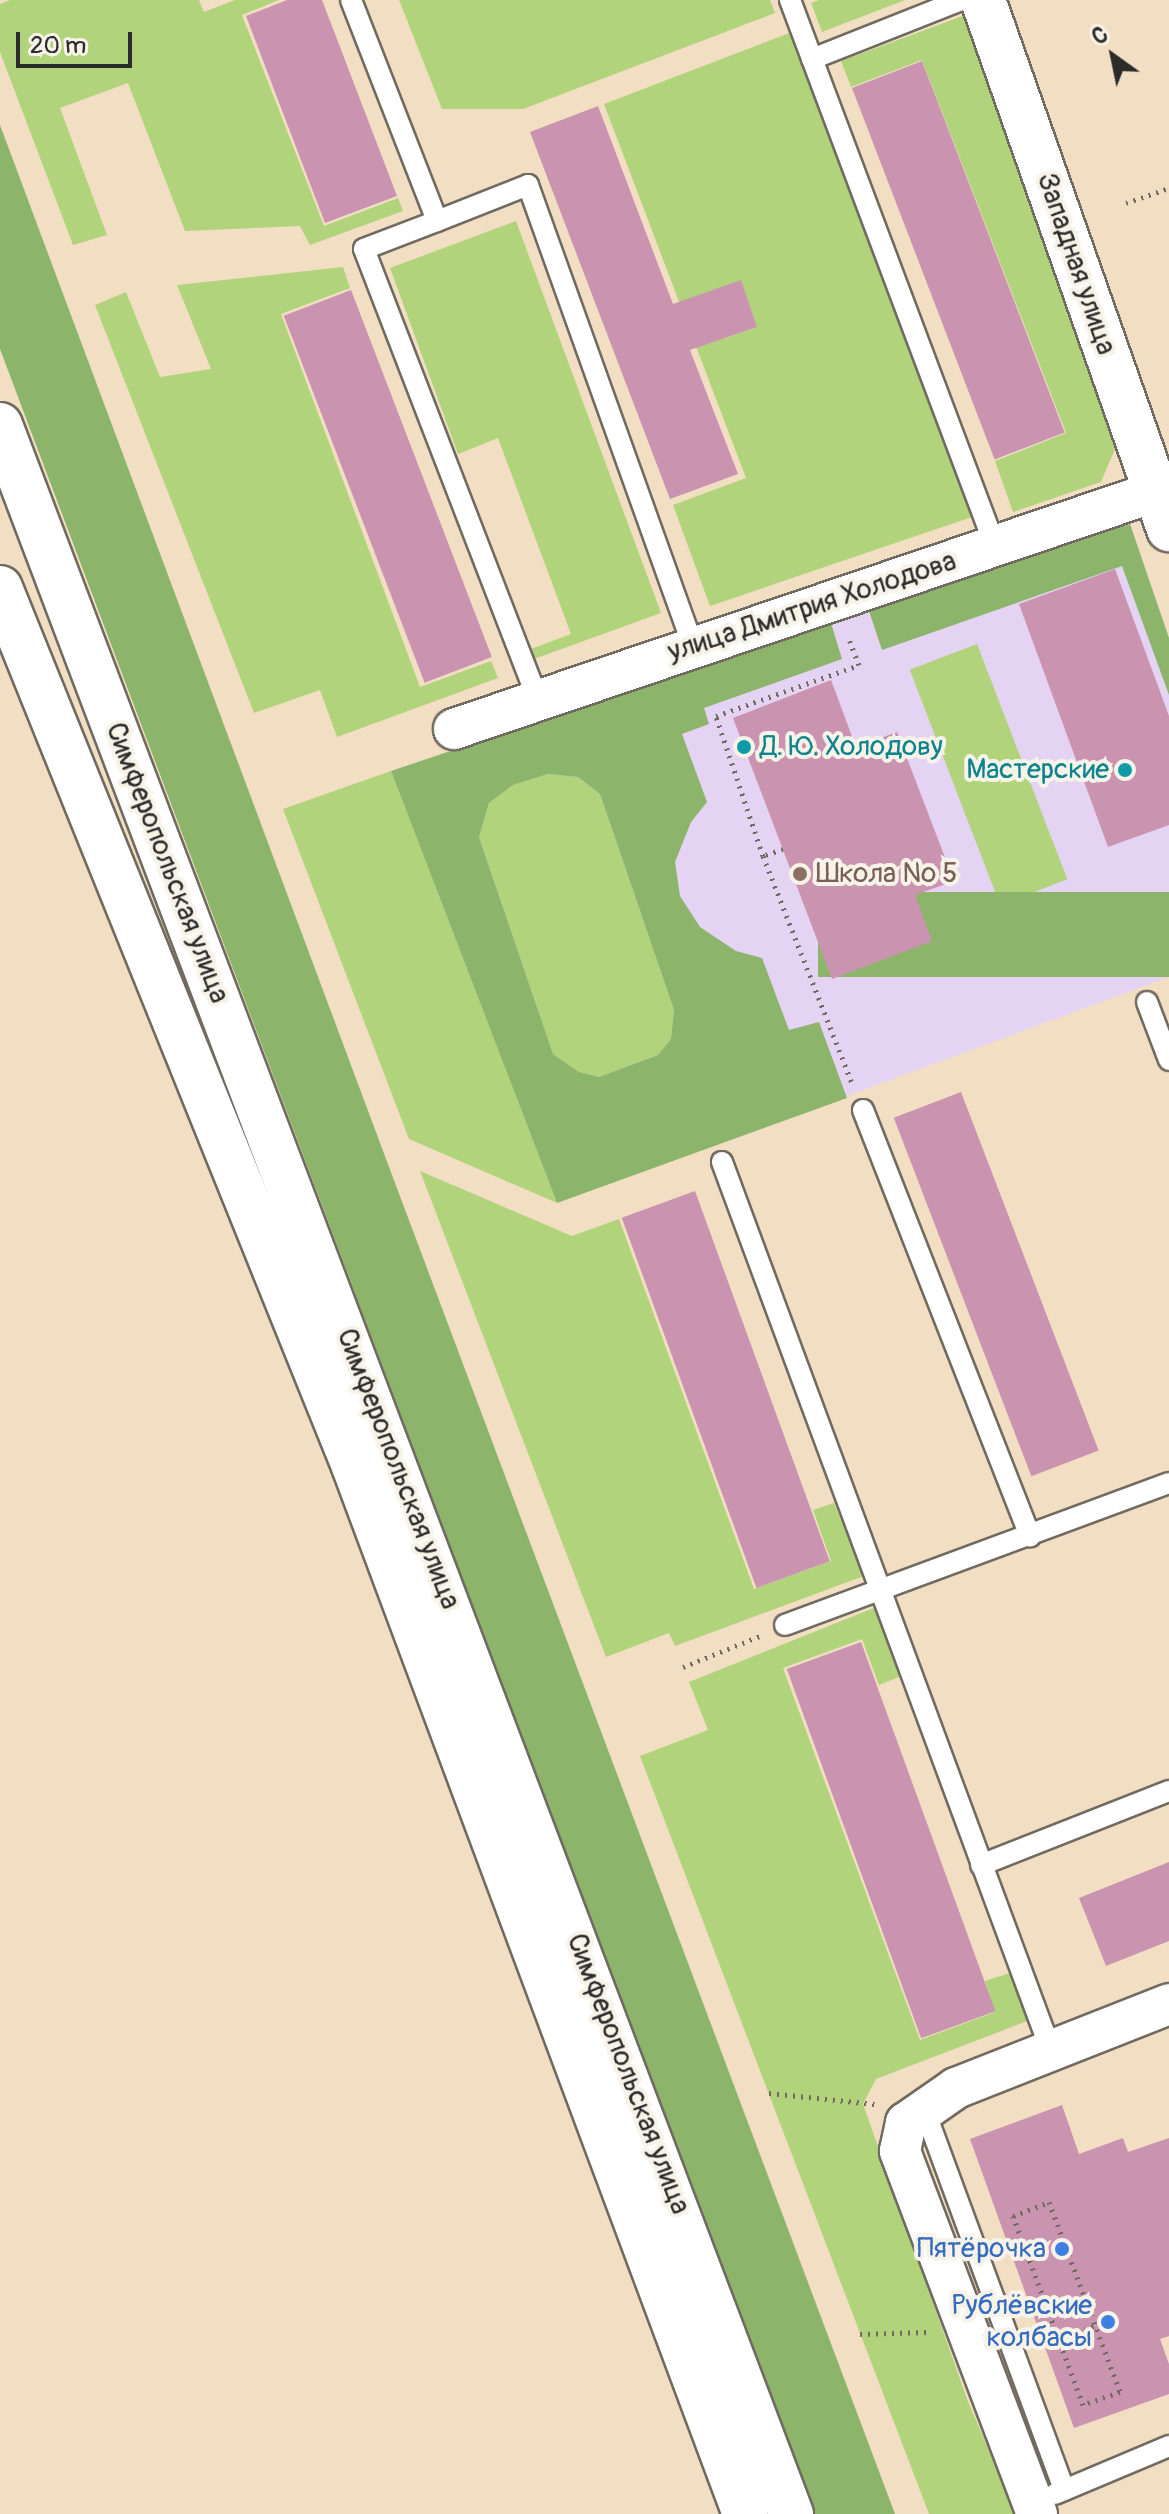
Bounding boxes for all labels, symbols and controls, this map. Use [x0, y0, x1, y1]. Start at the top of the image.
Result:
scale bar [20, 16, 136, 66]
north arrow [1073, 16, 1153, 96]
text: С [1087, 20, 1113, 51]
text: 20 m [30, 31, 86, 60]
street label: Западная улица [1029, 169, 1123, 359]
street label: улица Дмитрия Холодова [664, 545, 960, 669]
street label: Симферопольская улица [98, 718, 236, 1008]
place label: Д. Ю. Холодову [760, 730, 943, 764]
marker: Д. Ю. Холодову [735, 738, 753, 756]
place label: Мастерские [966, 753, 1109, 787]
marker: Мастерские [1116, 761, 1134, 779]
place label: Школа № 5 [816, 857, 957, 891]
marker: Школа № 5 [791, 865, 809, 883]
street label: Симферопольская улица [329, 1324, 467, 1614]
street label: Симферопольская улица [559, 1929, 697, 2219]
place label: Пятёрочка [917, 2232, 1046, 2266]
marker: Пятёрочка [1053, 2240, 1071, 2258]
place label: Рублёвские колбасы [951, 2289, 1092, 2355]
marker: Рублёвские колбасы [1099, 2313, 1117, 2331]

